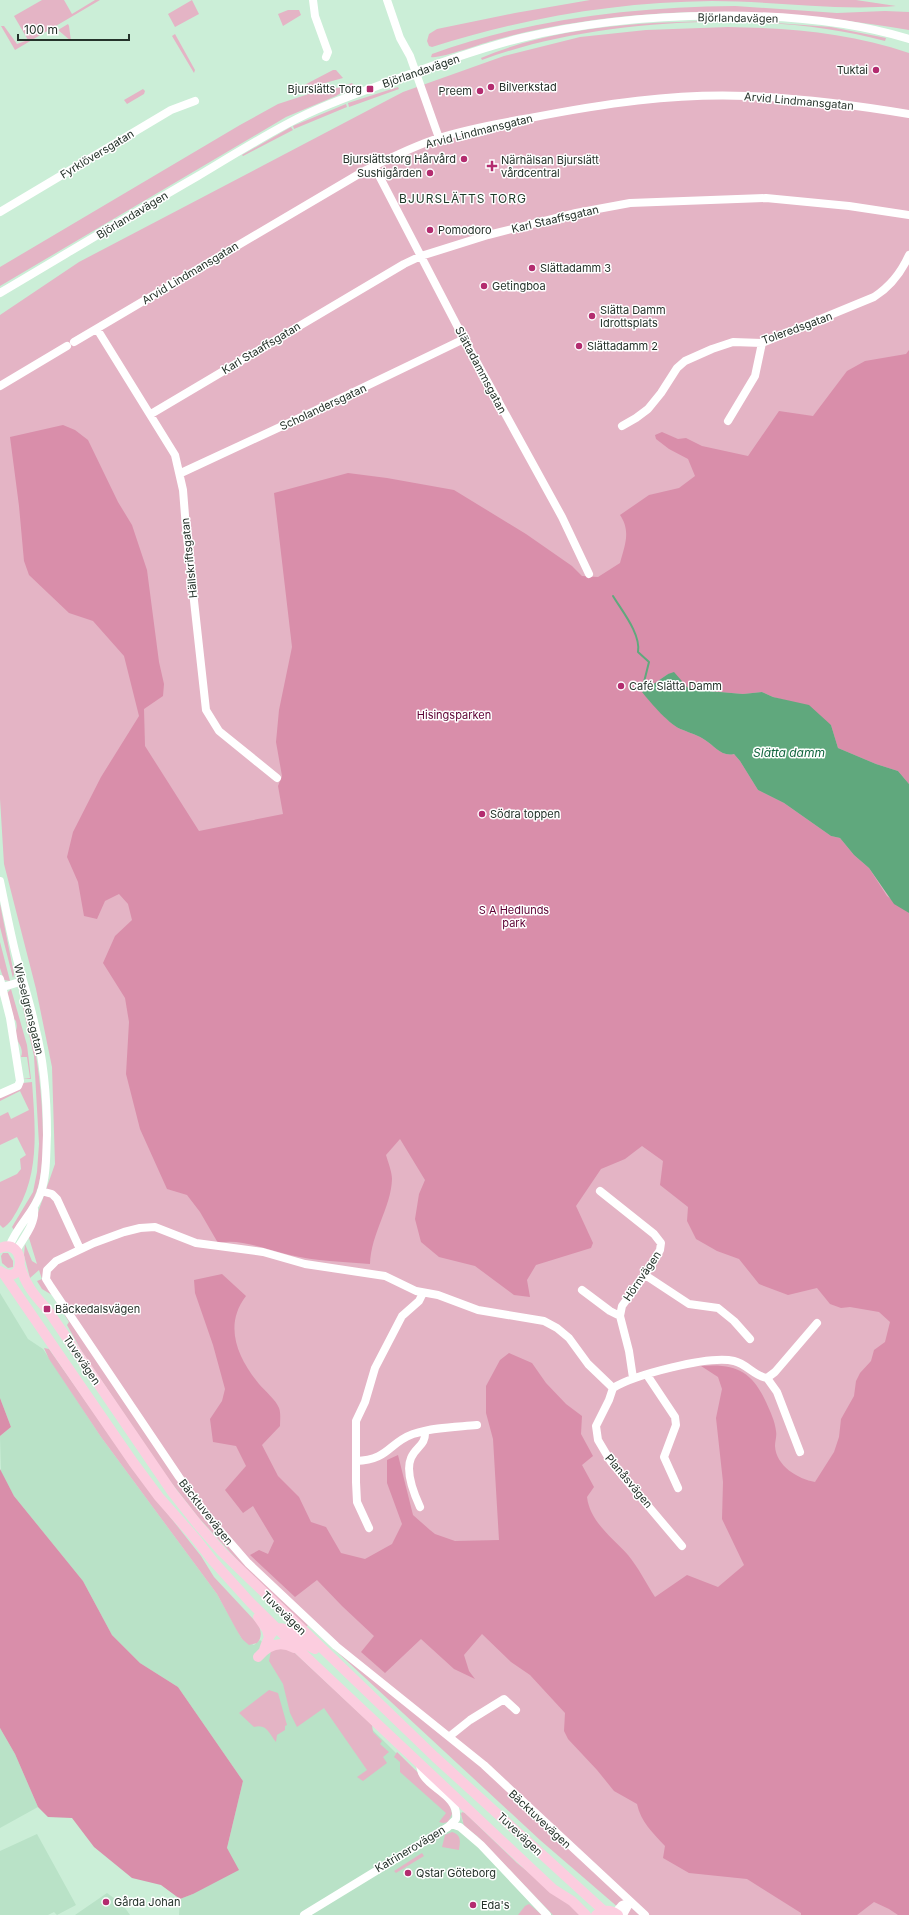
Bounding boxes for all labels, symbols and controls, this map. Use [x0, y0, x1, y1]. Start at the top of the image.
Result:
street label: Björlandavägen [697, 10, 779, 26]
scale bar [18, 16, 129, 42]
text: 100 m [24, 22, 58, 37]
street label: Björlandavägen [381, 51, 461, 91]
place label: Tuktai [837, 63, 868, 77]
marker: Tuktai [871, 65, 881, 75]
place label: Bilverkstad [499, 80, 557, 94]
place label: Bjurslätts Torg [288, 82, 362, 96]
marker: Bilverkstad [486, 82, 496, 92]
marker: Bjurslätts Torg [365, 84, 375, 94]
place label: Preem [439, 84, 472, 98]
marker: Preem [475, 86, 485, 96]
street label: Arvid Lindmansgatan [744, 89, 854, 113]
street label: Arvid Lindmansgatan [424, 111, 534, 151]
street label: Fyrklöversgatan [58, 127, 136, 181]
place label: Bjurslättstorg Hårvård [343, 152, 456, 166]
place label: Närhälsan Bjurslätt vårdcentral [501, 153, 599, 180]
marker: Bjurslättstorg Hårvård [459, 154, 469, 164]
marker: Närhälsan Bjurslätt vårdcentral [486, 160, 498, 172]
place label: Sushigården [357, 166, 422, 180]
marker: Sushigården [425, 168, 435, 178]
street label: Björlandavägen [94, 188, 170, 242]
district label: BJURSLÄTTS TORG [399, 191, 527, 206]
street label: Karl Staaffsgatan [510, 202, 600, 236]
place label: Pomodoro [438, 223, 492, 237]
marker: Pomodoro [425, 225, 435, 235]
street label: Arvid Lindmansgatan [139, 239, 241, 307]
place label: Slättadamm 3 [540, 261, 611, 275]
marker: Slättadamm 3 [527, 263, 537, 273]
place label: Getingboa [492, 279, 546, 293]
marker: Getingboa [479, 281, 489, 291]
place label: Slätta Damm Idrottsplats [600, 303, 666, 330]
street label: Toleredsgatan [760, 309, 834, 347]
marker: Slätta Damm Idrottsplats [587, 311, 597, 321]
street label: Karl Staaffsgatan [219, 319, 303, 377]
street label: Slättadammsgatan [452, 324, 510, 416]
place label: Slättadamm 2 [587, 339, 658, 353]
marker: Slättadamm 2 [574, 341, 584, 351]
street label: Scholandersgatan [277, 381, 369, 433]
street label: Hällskriftsgatan [178, 517, 200, 599]
place label: Café Slätta Damm [629, 679, 722, 693]
marker: Café Slätta Damm [616, 681, 626, 691]
park label: Hisingsparken [417, 708, 491, 722]
water label: Slätta damm [753, 745, 825, 760]
place label: Södra toppen [490, 807, 560, 821]
marker: Södra toppen [477, 809, 487, 819]
park label: S A Hedlunds park [479, 903, 549, 930]
street label: Wieselgrensgatan [11, 962, 47, 1056]
street label: Hörnvägen [620, 1248, 664, 1304]
place label: Bäckedalsvägen [55, 1302, 140, 1316]
marker: Bäckedalsvägen [42, 1304, 52, 1314]
street label: Tuvevägen [60, 1332, 104, 1388]
street label: Planåsvägen [602, 1451, 656, 1511]
street label: Bäcktuvevägen [176, 1476, 236, 1548]
street label: Tuvevägen [259, 1588, 309, 1638]
street label: Bäcktuvevägen [506, 1787, 574, 1851]
street label: Tuvevägen [494, 1809, 546, 1859]
street label: Katrinerovägen [372, 1823, 448, 1875]
place label: Qstar Göteborg [416, 1866, 496, 1880]
marker: Qstar Göteborg [403, 1868, 413, 1878]
place label: Gårda Johan [114, 1895, 180, 1909]
marker: Gårda Johan [101, 1897, 111, 1907]
place label: Eda's [481, 1898, 510, 1912]
marker: Eda's [468, 1900, 478, 1910]

